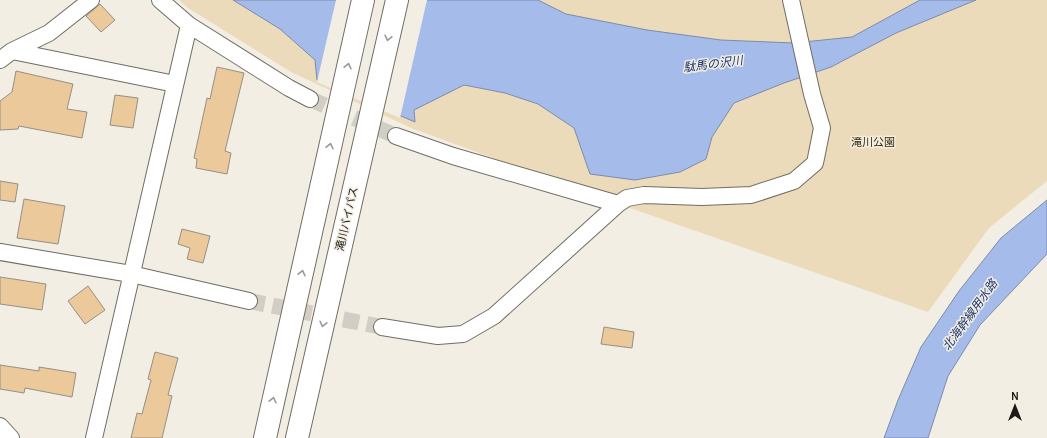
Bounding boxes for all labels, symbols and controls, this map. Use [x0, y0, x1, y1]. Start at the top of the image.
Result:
one-way arrow [385, 35, 393, 41]
water label: 駄馬の沢川 [682, 53, 746, 75]
one-way arrow [344, 63, 352, 69]
park label: 滝川公園 [851, 136, 895, 149]
one-way arrow [326, 143, 334, 149]
street label: 滝川バイパス [333, 185, 361, 253]
one-way arrow [297, 270, 305, 276]
water label: 北海幹線用水路 [940, 276, 1001, 353]
one-way arrow [319, 321, 327, 327]
north arrow [995, 386, 1035, 426]
text: N [1011, 390, 1019, 403]
one-way arrow [269, 397, 277, 403]

